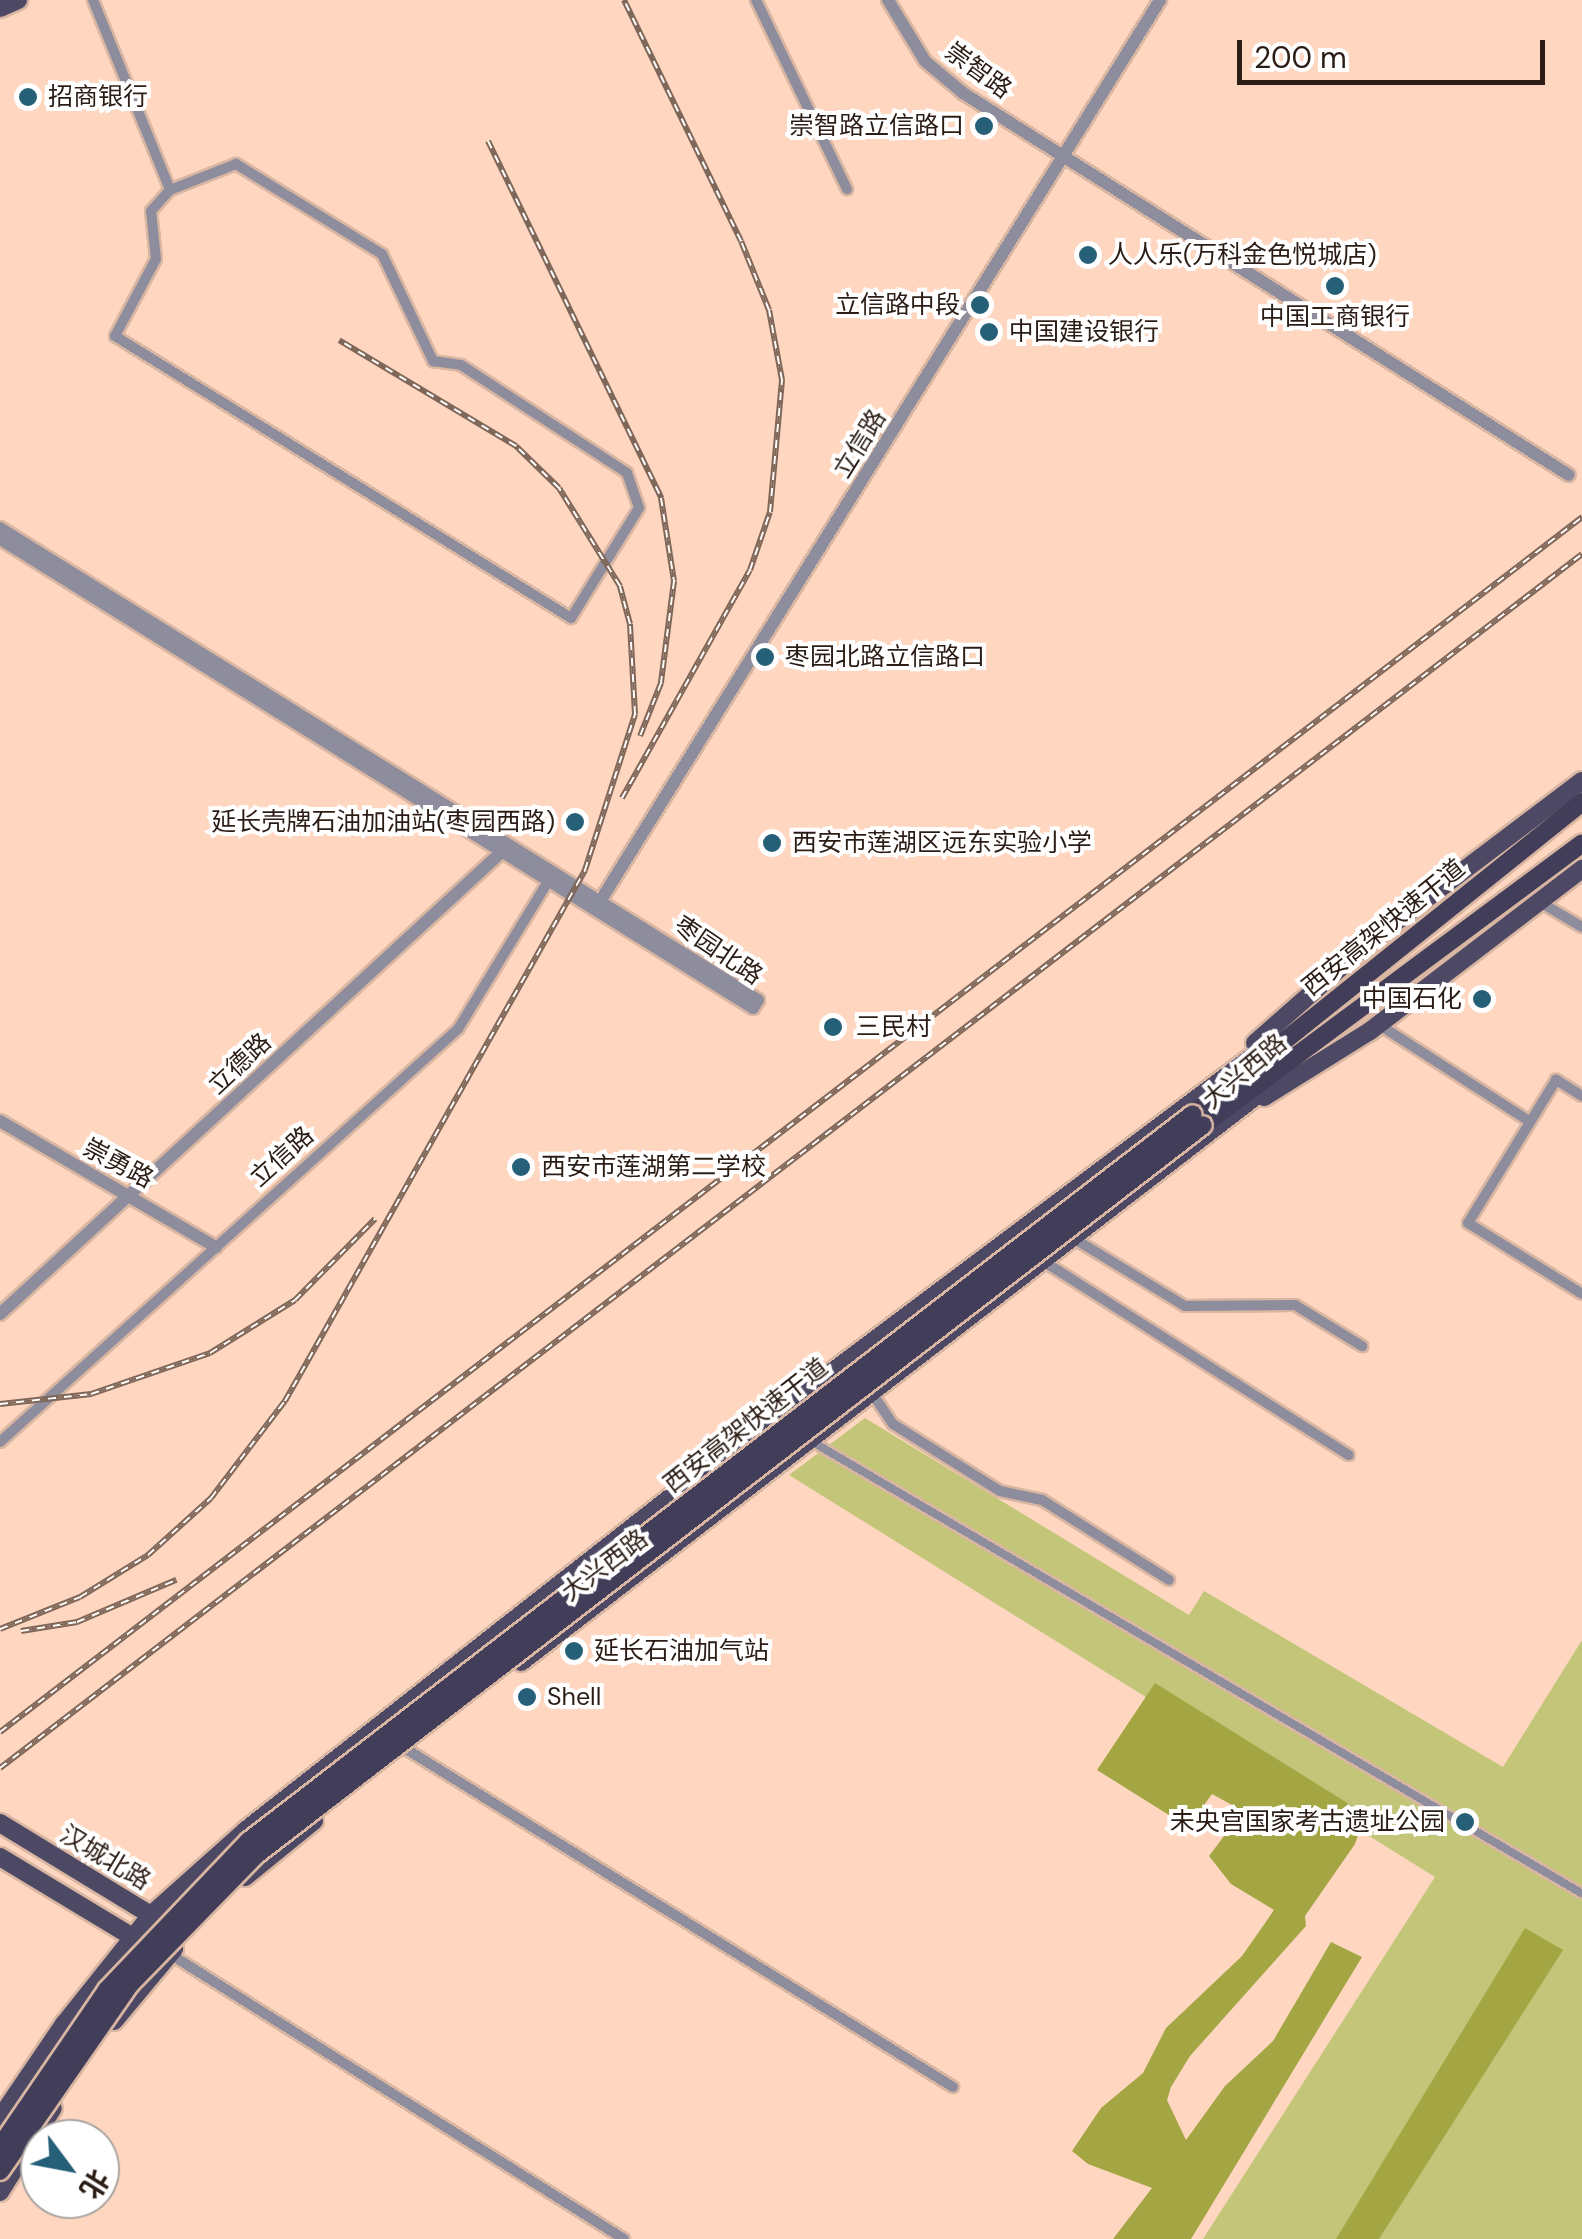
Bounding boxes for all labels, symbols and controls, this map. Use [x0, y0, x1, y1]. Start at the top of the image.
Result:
scale bar [1242, 20, 1550, 82]
street label: 崇智路 [939, 37, 1017, 105]
text: 200 m [1254, 38, 1347, 77]
place label: 招商银行 [48, 82, 148, 112]
marker: 招商银行 [17, 86, 39, 108]
place label: 崇智路立信路口 [789, 111, 964, 141]
marker: 崇智路立信路口 [973, 115, 995, 137]
place label: 人人乐(万科金色悦城店) [1108, 240, 1377, 270]
marker: 人人乐(万科金色悦城店) [1077, 244, 1099, 266]
marker: 中国工商银行 [1324, 275, 1346, 297]
place label: 立信路中段 [835, 290, 960, 320]
marker: 立信路中段 [969, 294, 991, 316]
place label: 中国工商银行 [1260, 302, 1410, 332]
place label: 中国建设银行 [1009, 317, 1159, 347]
marker: 中国建设银行 [978, 321, 1000, 343]
street label: 立信路 [827, 404, 893, 484]
place label: 枣园北路立信路口 [785, 642, 985, 672]
marker: 枣园北路立信路口 [754, 646, 776, 668]
place label: 延长壳牌石油加油站(枣园西路) [211, 807, 555, 837]
marker: 延长壳牌石油加油站(枣园西路) [564, 811, 586, 833]
place label: 西安市莲湖区远东实验小学 [792, 828, 1092, 858]
marker: 西安市莲湖区远东实验小学 [761, 832, 783, 854]
street label: 西安高架快速干道 [1297, 853, 1471, 1003]
street label: 枣园北路 [668, 911, 768, 991]
place label: 中国石化 [1362, 984, 1462, 1014]
marker: 中国石化 [1471, 988, 1493, 1010]
place label: 三民村 [856, 1012, 931, 1042]
marker: 三民村 [820, 1014, 846, 1040]
street label: 立德路 [202, 1027, 278, 1101]
street label: 大兴西路 [1197, 1028, 1293, 1116]
street label: 立信路 [244, 1121, 320, 1193]
street label: 崇勇路 [78, 1133, 158, 1195]
place label: 西安市莲湖第二学校 [541, 1152, 766, 1182]
marker: 西安市莲湖第二学校 [510, 1156, 532, 1178]
street label: 西安高架快速干道 [658, 1353, 834, 1499]
street label: 大兴西路 [556, 1524, 654, 1608]
place label: 延长石油加气站 [594, 1636, 769, 1666]
marker: 延长石油加气站 [563, 1640, 585, 1662]
place label: Shell [547, 1682, 601, 1712]
marker: Shell [516, 1686, 538, 1708]
place label: 未央宫国家考古遗址公园 [1170, 1807, 1445, 1837]
marker: 未央宫国家考古遗址公园 [1454, 1811, 1476, 1833]
street label: 汉城北路 [54, 1819, 156, 1897]
north arrow [20, 2119, 120, 2219]
text: 北 [71, 2162, 117, 2206]

